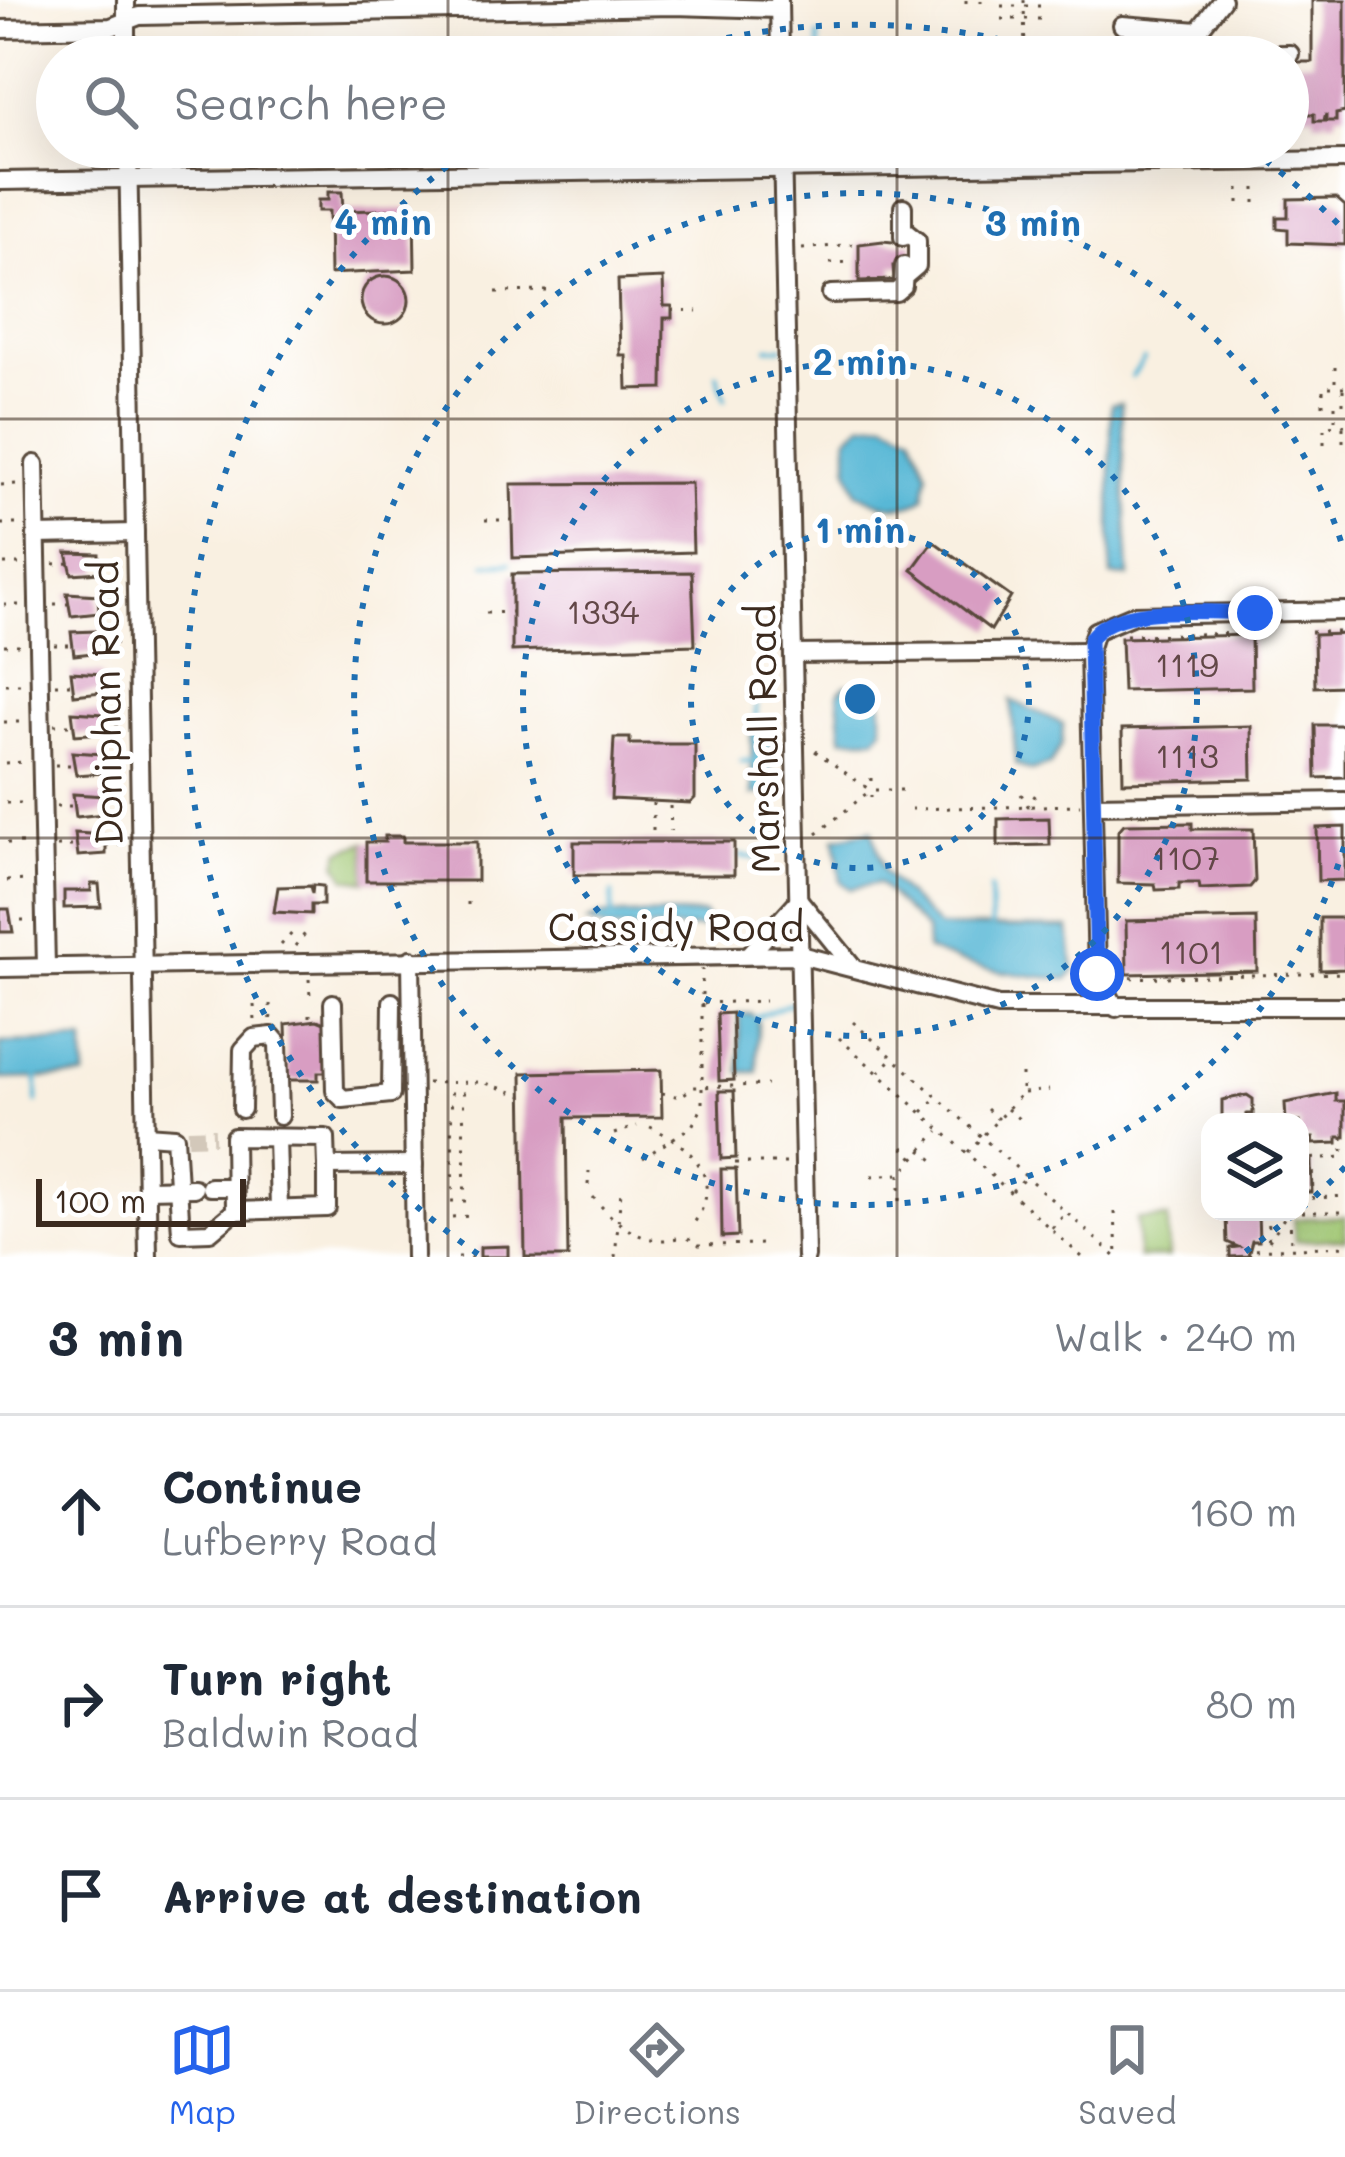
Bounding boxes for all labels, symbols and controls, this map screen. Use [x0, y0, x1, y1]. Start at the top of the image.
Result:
search box [36, 36, 1309, 168]
icon: search [78, 69, 144, 135]
text: Search here [174, 73, 448, 131]
text: 4 min [334, 197, 432, 244]
text: 3 min [985, 198, 1081, 245]
text: 2 min [813, 337, 907, 384]
text: 1 min [815, 505, 905, 552]
street label: Doniphan Road [77, 560, 133, 846]
route end [1228, 586, 1282, 640]
house number: 1334 [567, 589, 640, 632]
street label: Marshall Road [734, 604, 790, 874]
house number: 1119 [1155, 642, 1219, 685]
centre of rings [839, 678, 881, 720]
house number: 1113 [1155, 733, 1219, 776]
house number: 1107 [1152, 835, 1220, 878]
street label: Cassidy Road [548, 900, 804, 951]
house number: 1101 [1159, 929, 1223, 972]
route start [1070, 947, 1124, 1001]
map controls [1201, 1113, 1309, 1221]
button: layers [1201, 1113, 1309, 1221]
scale bar [36, 1173, 246, 1226]
text: 100 m [54, 1178, 146, 1221]
text: 3 min [48, 1302, 184, 1369]
text: Walk · 240 m [1054, 1310, 1297, 1361]
text: Continue [162, 1456, 362, 1514]
icon: ahead [48, 1478, 114, 1544]
text: 160 m [1188, 1485, 1297, 1536]
text: Lufberry Road [162, 1514, 437, 1565]
text: Turn right [162, 1648, 391, 1706]
icon: right [48, 1670, 114, 1736]
text: 80 m [1206, 1677, 1297, 1728]
text: Baldwin Road [162, 1706, 418, 1757]
icon: arrive [48, 1862, 114, 1928]
text: Arrive at destination [162, 1866, 642, 1924]
tab: Map [169, 2017, 236, 2132]
tab: Directions [573, 2017, 741, 2132]
tab: Saved [1078, 2017, 1176, 2132]

